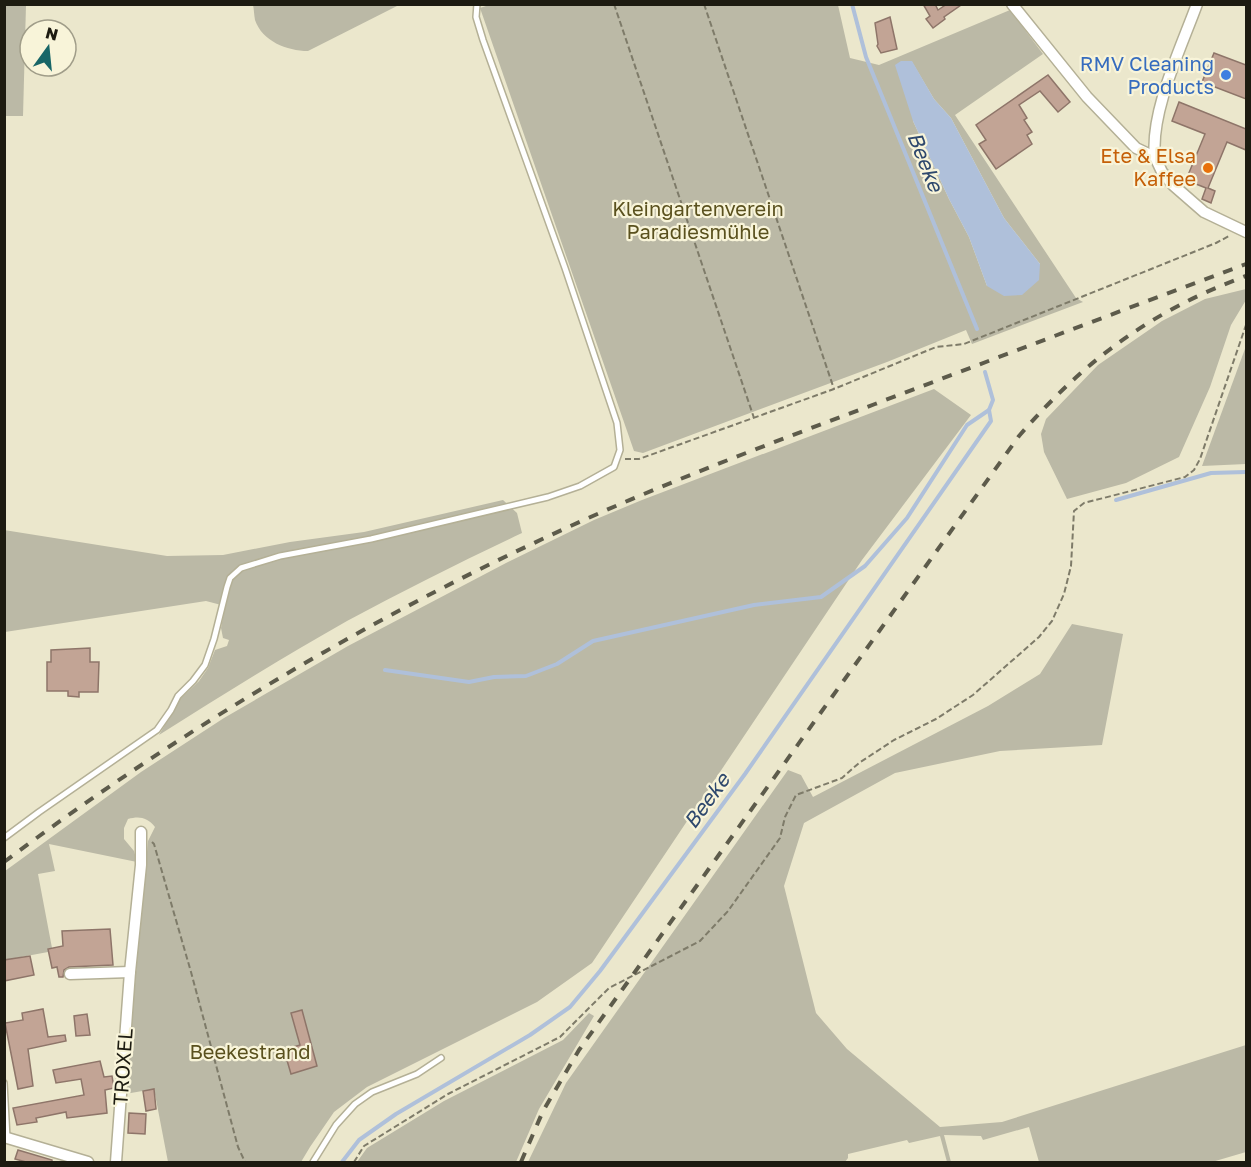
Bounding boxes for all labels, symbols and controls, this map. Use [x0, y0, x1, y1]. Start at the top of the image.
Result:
north arrow [18, 18, 78, 78]
text: N [43, 22, 60, 45]
place label: RMV Cleaning Products [1080, 51, 1214, 98]
marker: RMV Cleaning Products [1219, 68, 1233, 82]
water label: Beeke [902, 128, 950, 197]
place label: Ete & Elsa Kaffee [1100, 143, 1196, 190]
marker: Ete & Elsa Kaffee [1201, 161, 1215, 175]
park label: Kleingartenverein Paradiesmühle [612, 196, 784, 243]
water label: Beeke [677, 766, 736, 833]
street label: TROXEL [107, 1028, 137, 1106]
park label: Beekestrand [189, 1039, 311, 1063]

